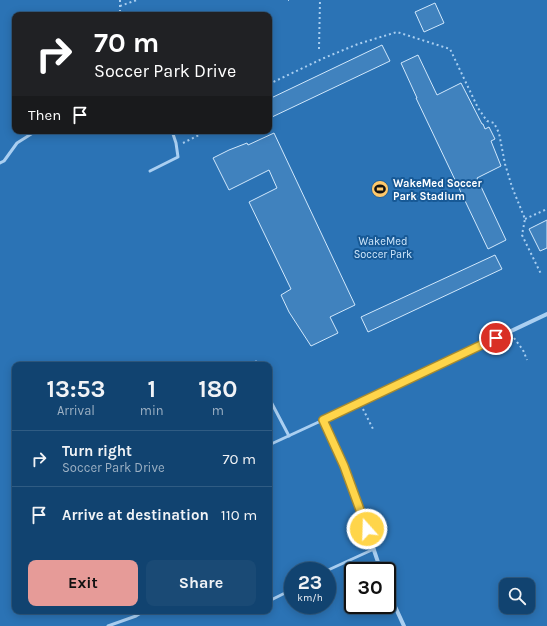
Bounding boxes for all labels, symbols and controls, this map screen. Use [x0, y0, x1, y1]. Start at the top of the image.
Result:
text: 70 m [94, 26, 159, 59]
icon: right [28, 28, 80, 80]
text: Soccer Park Drive [94, 60, 236, 82]
icon: arrive [69, 104, 91, 126]
text: Then [28, 106, 61, 124]
place label: WakeMed Soccer Park Stadium [393, 177, 482, 203]
sports icon: WakeMed Soccer Park Stadium [370, 179, 390, 199]
park label: WakeMed Soccer Park [354, 235, 412, 261]
pin [479, 321, 513, 355]
icon: arrive [485, 327, 507, 349]
text: 13:53 [46, 375, 105, 403]
text: 1 [147, 375, 156, 403]
text: 180 [198, 375, 237, 403]
text: Arrival [57, 403, 95, 418]
text: min [140, 403, 164, 418]
text: m [212, 403, 224, 418]
text: Turn right [62, 442, 132, 460]
icon: right [28, 448, 50, 470]
text: 70 m [222, 450, 256, 468]
text: Soccer Park Drive [62, 460, 165, 475]
icon: arrive [28, 504, 50, 526]
text: Arrive at destination [62, 506, 209, 524]
text: 110 m [221, 506, 257, 524]
position arrow [346, 508, 388, 550]
button: Exit [28, 560, 138, 606]
button: Share [146, 560, 256, 606]
speed limit sign: 30 [344, 562, 396, 614]
text: 23 [298, 571, 322, 594]
map controls [499, 578, 535, 614]
button: search [499, 578, 535, 614]
text: km/h [297, 592, 323, 604]

